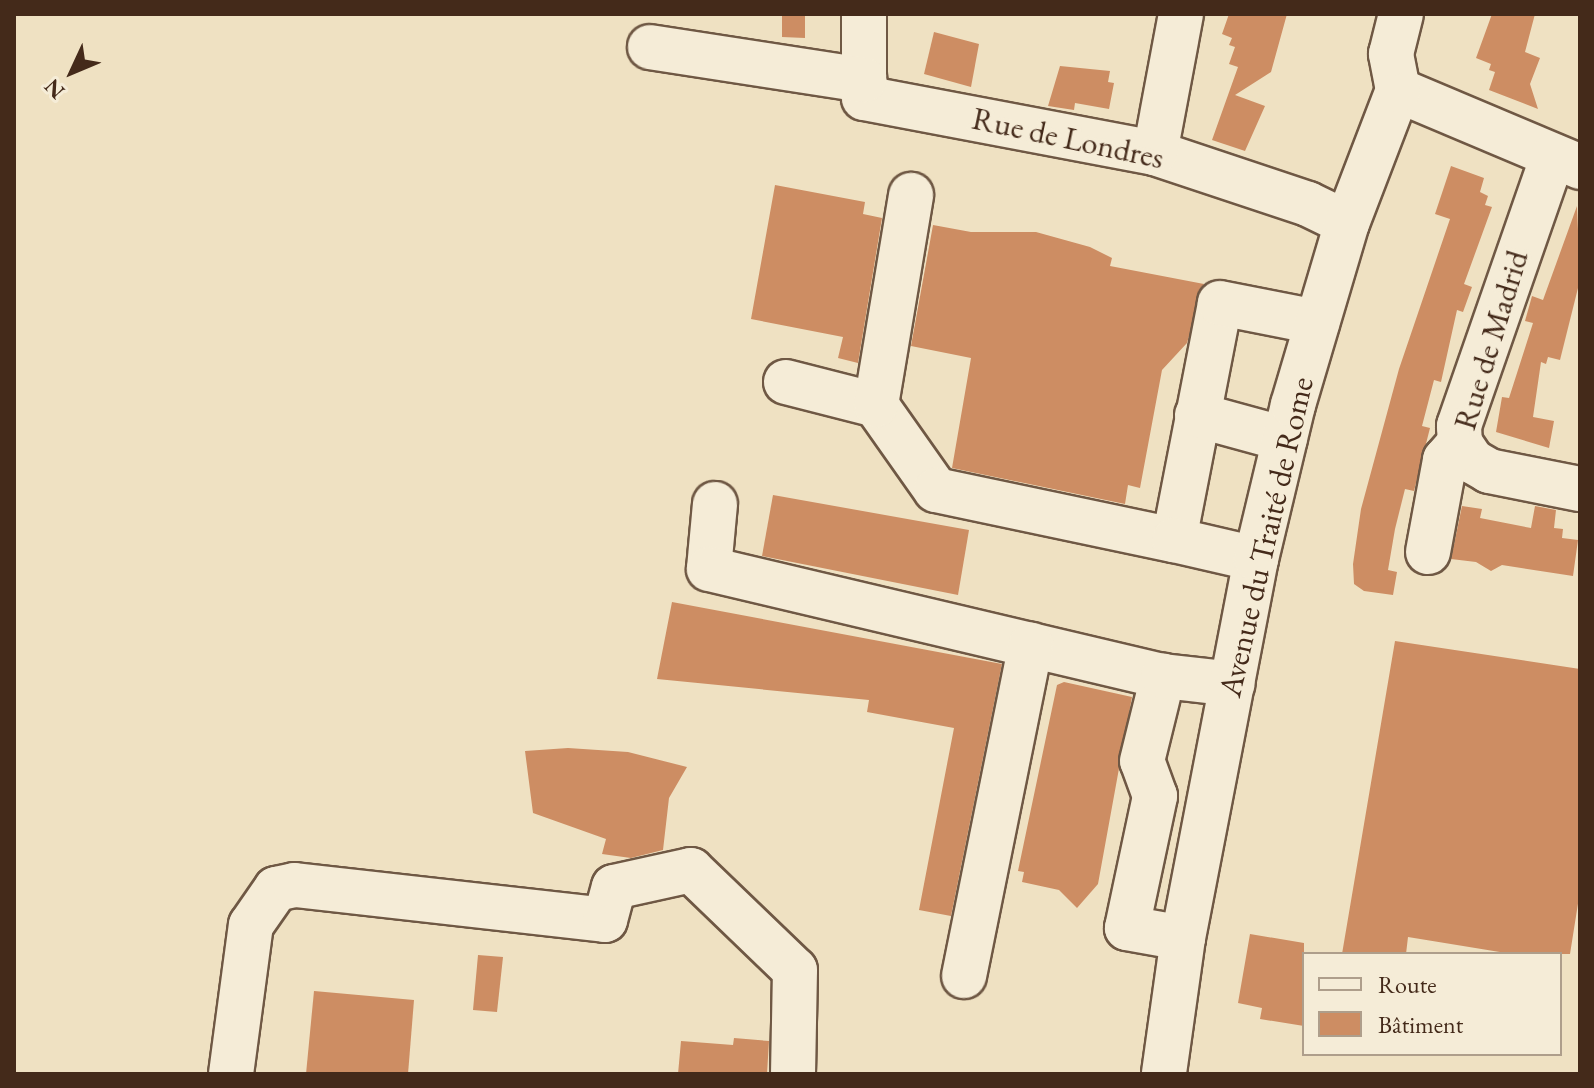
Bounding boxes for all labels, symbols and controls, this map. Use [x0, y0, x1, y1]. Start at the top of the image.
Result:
north arrow [32, 32, 112, 112]
text: N [38, 73, 71, 105]
street label: Rue de Londres [969, 99, 1167, 177]
street label: Rue de Madrid [1446, 246, 1536, 434]
street label: Avenue du Traité de Rome [1210, 373, 1322, 701]
legend [1302, 952, 1562, 1056]
text: Route [1378, 969, 1437, 1000]
text: Bâtiment [1378, 1009, 1463, 1040]

